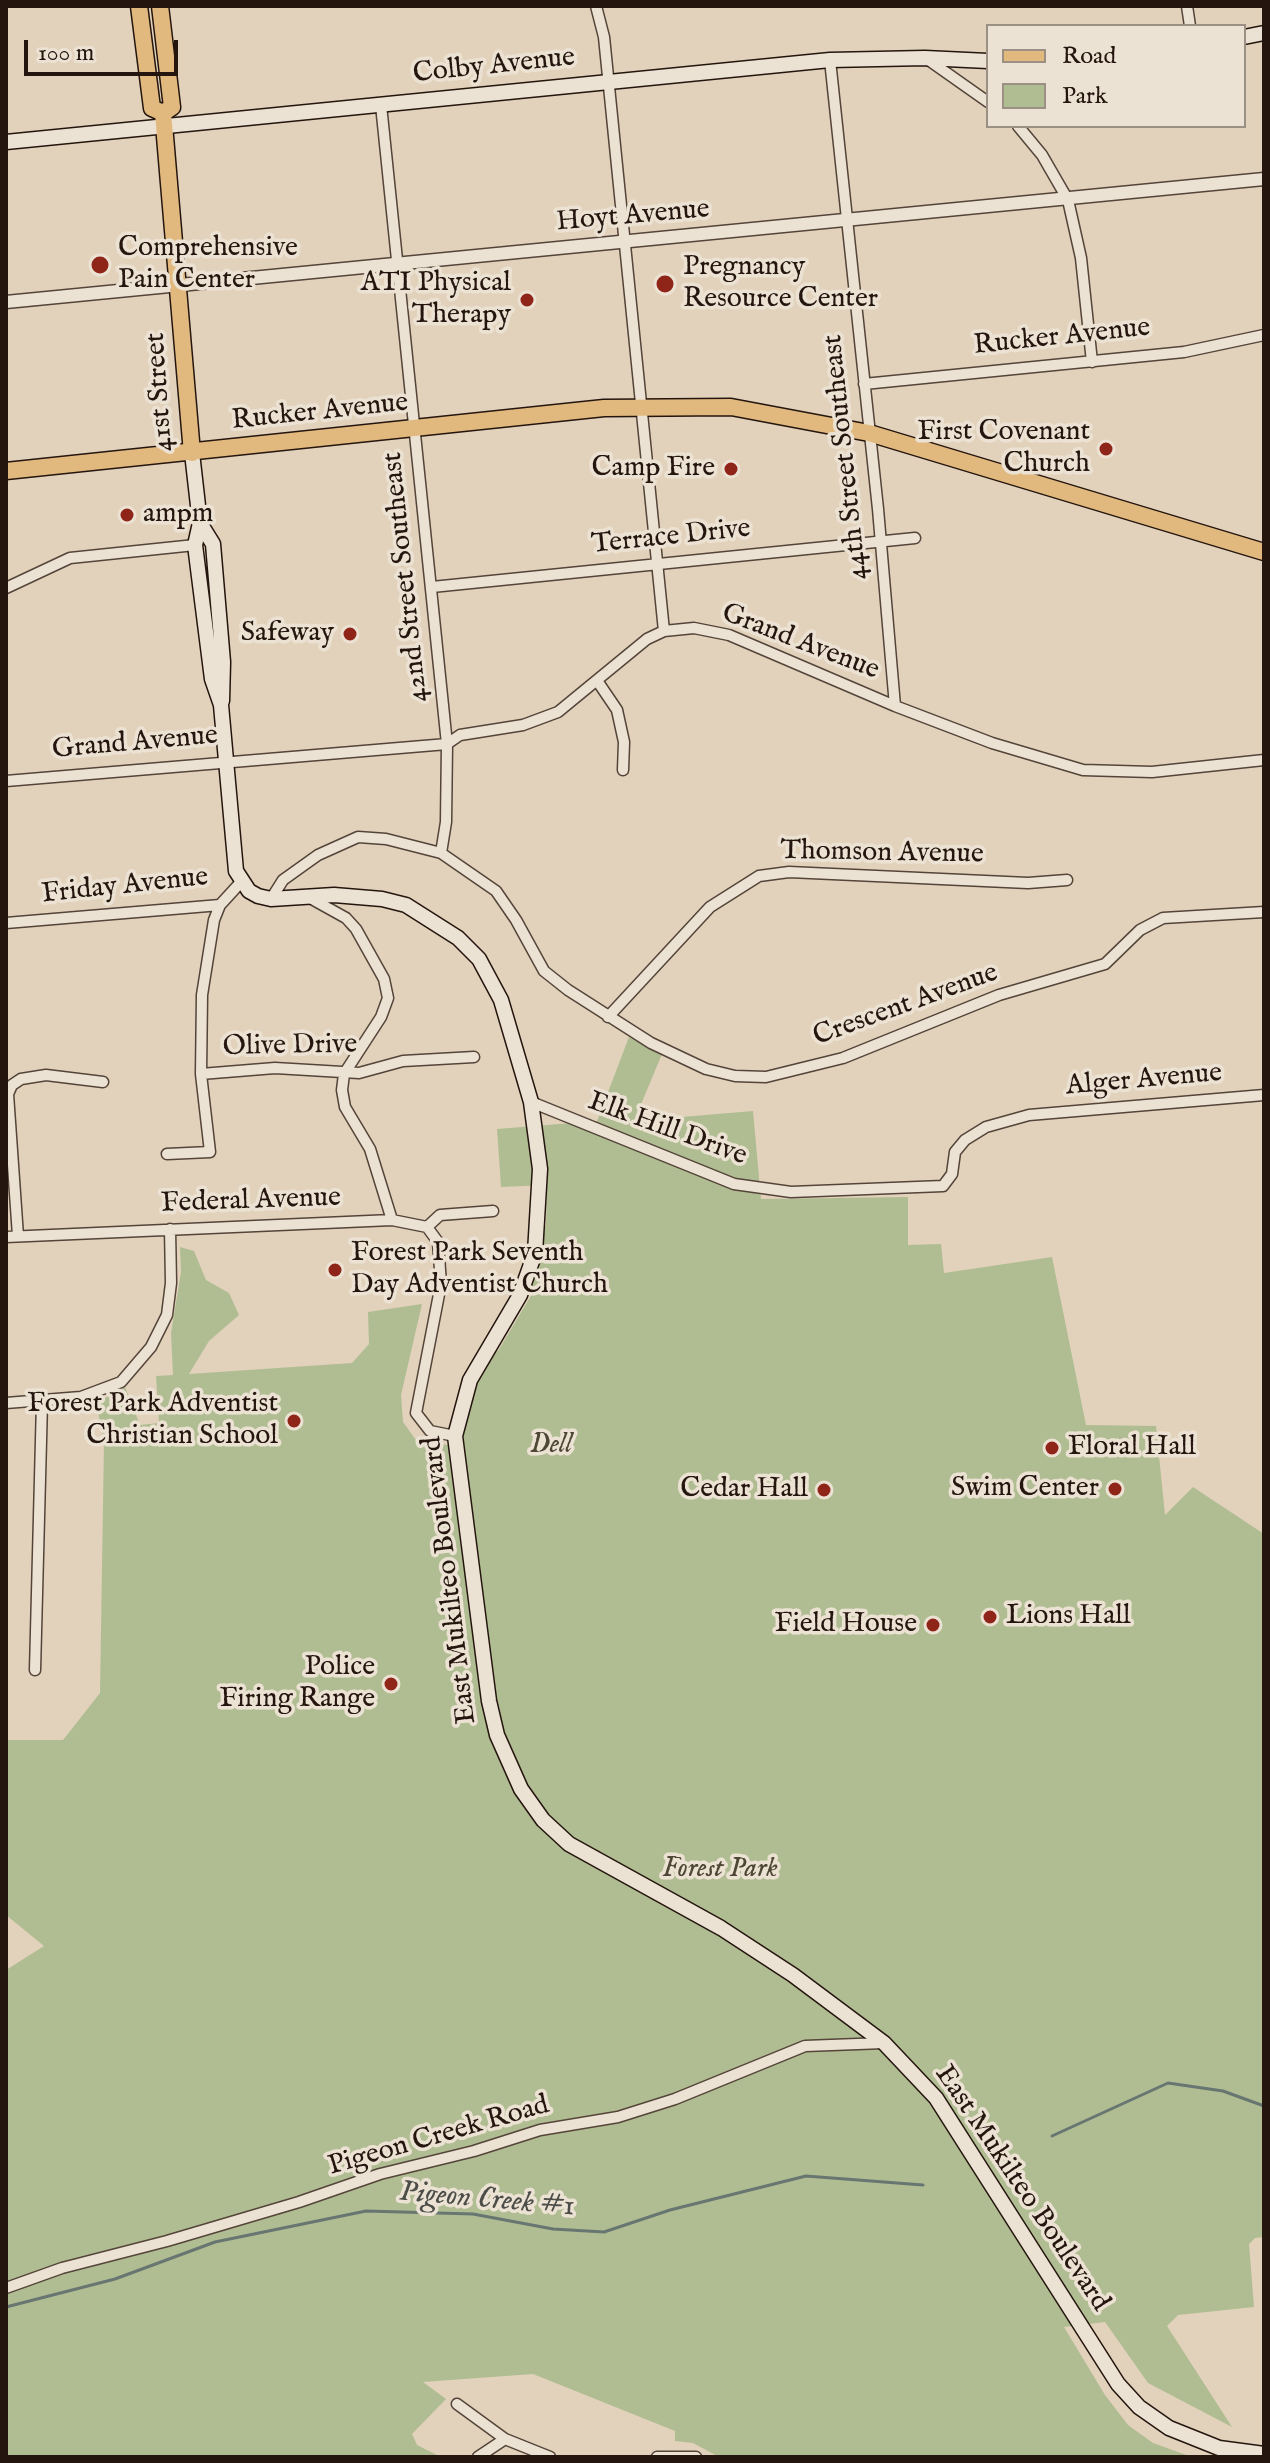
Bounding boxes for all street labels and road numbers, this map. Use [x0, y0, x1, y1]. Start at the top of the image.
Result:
street label: Colby Avenue [411, 42, 577, 92]
street label: Hoyt Avenue [555, 194, 711, 240]
street label: Rucker Avenue [972, 312, 1152, 364]
street label: 41st Street [140, 331, 182, 453]
street label: 44th Street Southeast [817, 333, 877, 581]
street label: Rucker Avenue [230, 387, 410, 439]
street label: 42nd Street Southeast [377, 450, 437, 704]
street label: Terrace Drive [590, 513, 752, 563]
street label: Grand Avenue [716, 598, 884, 688]
street label: Grand Avenue [51, 720, 219, 768]
street label: Thomson Avenue [780, 835, 984, 873]
street label: Friday Avenue [40, 862, 210, 912]
street label: Crescent Avenue [809, 957, 1003, 1055]
street label: Olive Drive [222, 1029, 358, 1065]
street label: Alger Avenue [1065, 1057, 1223, 1105]
street label: Elk Hill Drive [583, 1086, 751, 1174]
street label: Federal Avenue [161, 1182, 341, 1222]
street label: East Mukilteo Boulevard [417, 1434, 485, 1726]
street label: East Mukilteo Boulevard [926, 2060, 1116, 2318]
street label: Pigeon Creek Road [325, 2089, 553, 2185]

